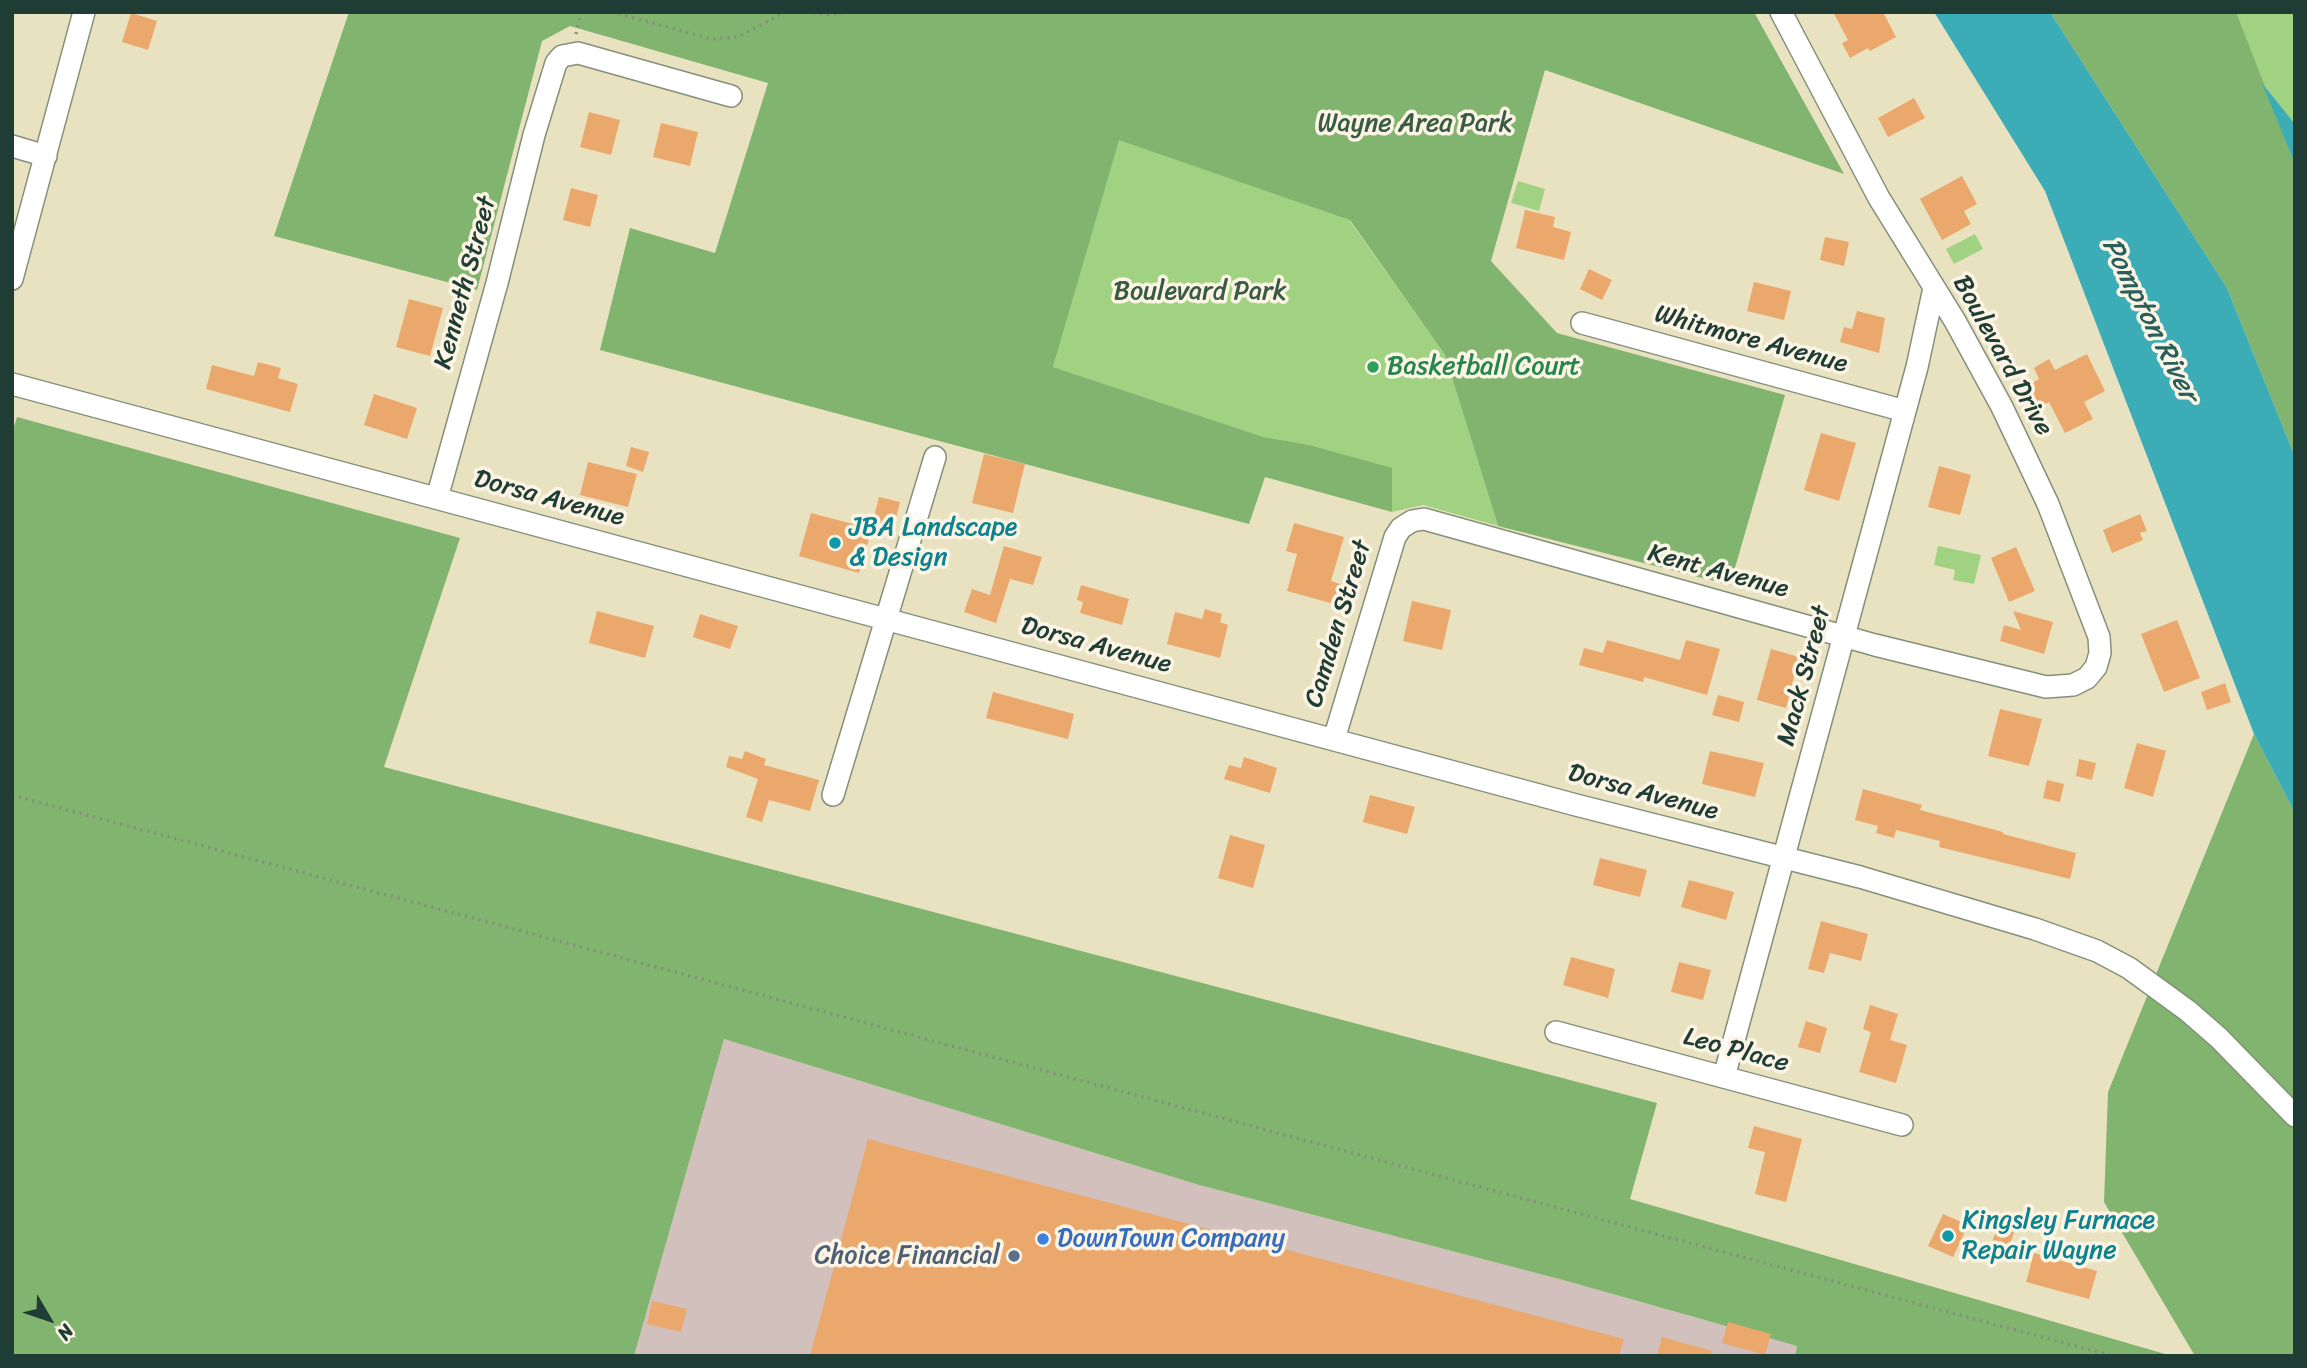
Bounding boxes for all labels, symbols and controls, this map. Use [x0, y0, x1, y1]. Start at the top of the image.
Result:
park label: Wayne Area Park [1318, 108, 1512, 140]
street label: Kenneth Street [428, 193, 504, 373]
water label: Pompton River [2093, 233, 2205, 407]
street label: Boulevard Drive [1945, 270, 2059, 442]
park label: Boulevard Park [1113, 276, 1287, 308]
street label: Whitmore Avenue [1651, 299, 1851, 381]
place label: Basketball Court [1387, 351, 1580, 383]
marker: Basketball Court [1365, 359, 1381, 375]
street label: Dorsa Avenue [470, 464, 628, 534]
place label: JBA Landscape & Design [849, 512, 1017, 574]
marker: JBA Landscape & Design [827, 535, 843, 551]
street label: Camden Street [1299, 537, 1379, 711]
street label: Kent Avenue [1644, 538, 1792, 606]
street label: Mack Street [1771, 603, 1839, 749]
street label: Dorsa Avenue [1017, 611, 1175, 681]
street label: Dorsa Avenue [1564, 758, 1722, 828]
street label: Leo Place [1680, 1022, 1792, 1080]
place label: Kingsley Furnace Repair Wayne [1962, 1205, 2155, 1266]
place label: DownTown Company [1057, 1223, 1285, 1255]
marker: Kingsley Furnace Repair Wayne [1940, 1228, 1956, 1244]
marker: DownTown Company [1035, 1231, 1051, 1247]
place label: Choice Financial [814, 1240, 1000, 1272]
marker: Choice Financial [1006, 1248, 1022, 1264]
north arrow [14, 1284, 84, 1354]
text: N [49, 1317, 83, 1348]

